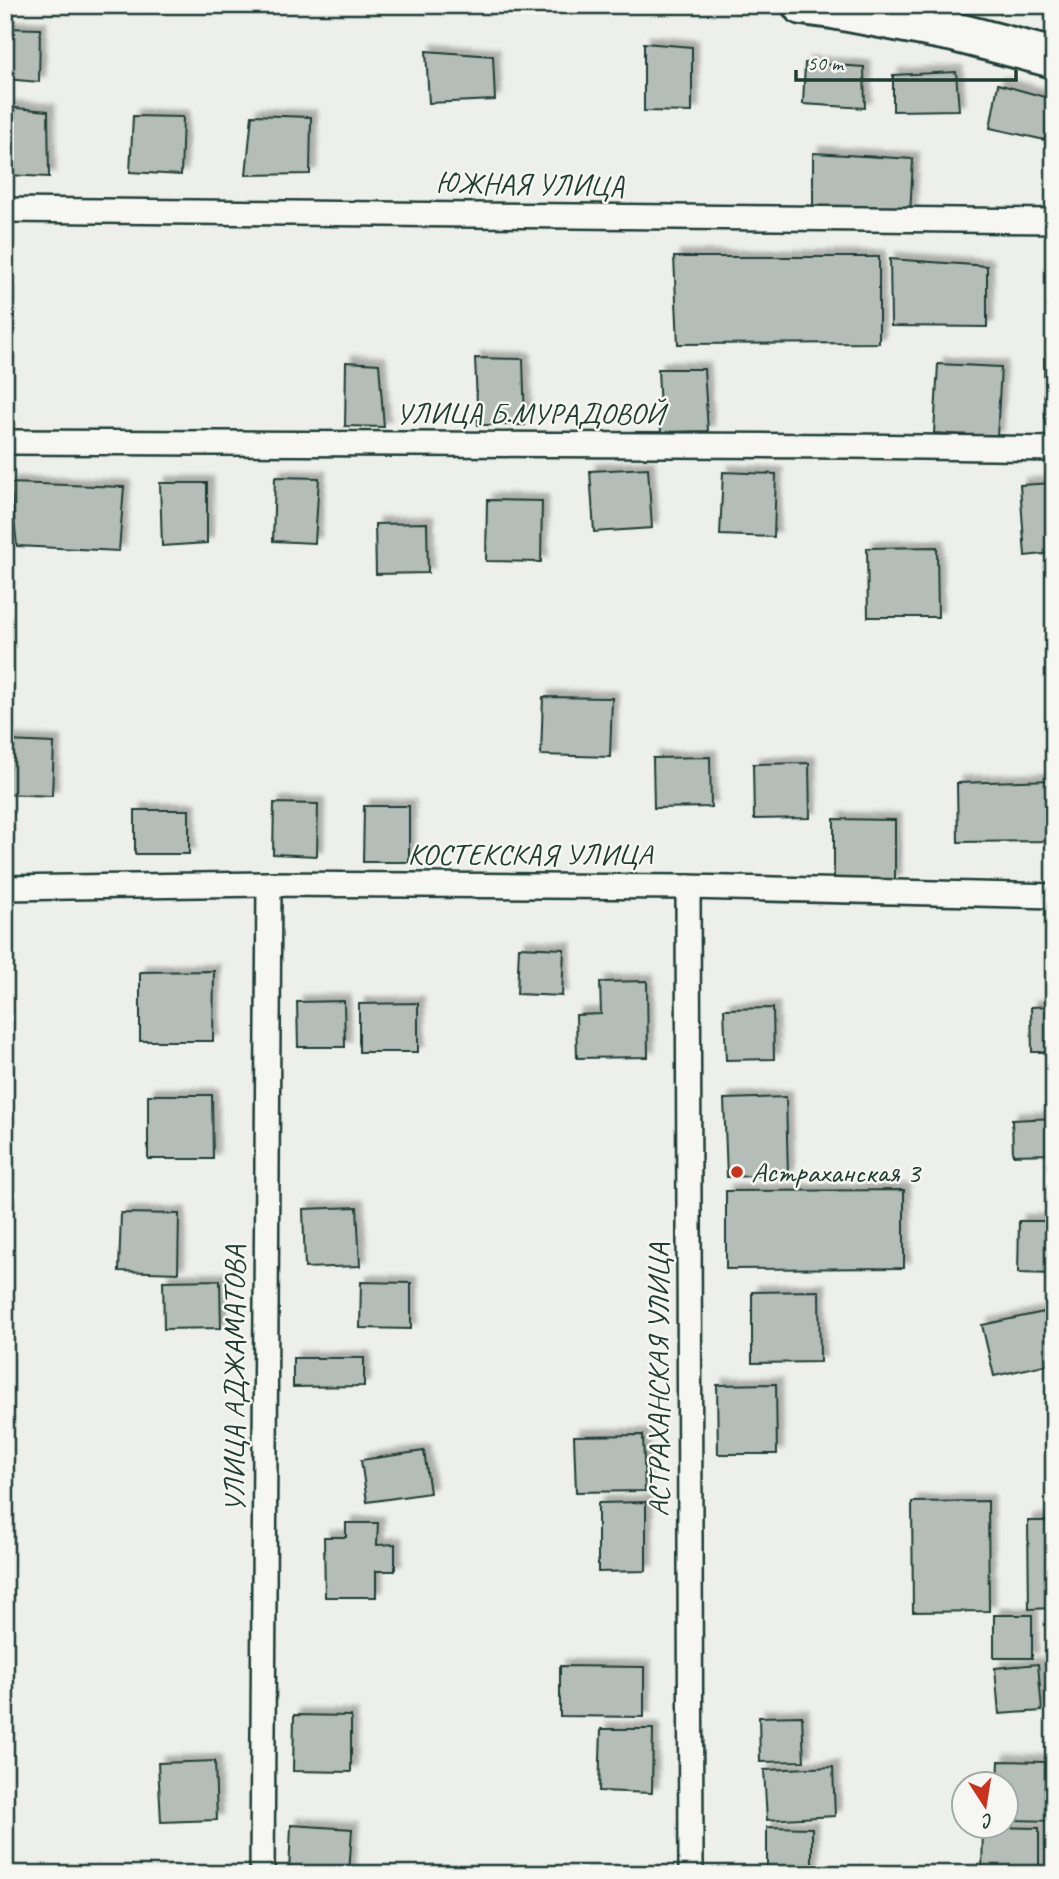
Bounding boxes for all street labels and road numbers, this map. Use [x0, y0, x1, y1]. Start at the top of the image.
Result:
street label: ЮЖНАЯ УЛИЦА [436, 163, 625, 205]
street label: УЛИЦА Б.МУРАДОВОЙ [396, 394, 669, 432]
street label: КОСТЕКСКАЯ УЛИЦА [408, 835, 654, 873]
street label: АСТРАХАНСКАЯ УЛИЦА [639, 1242, 677, 1517]
street label: УЛИЦА АДЖАМАТОВА [215, 1245, 253, 1512]

